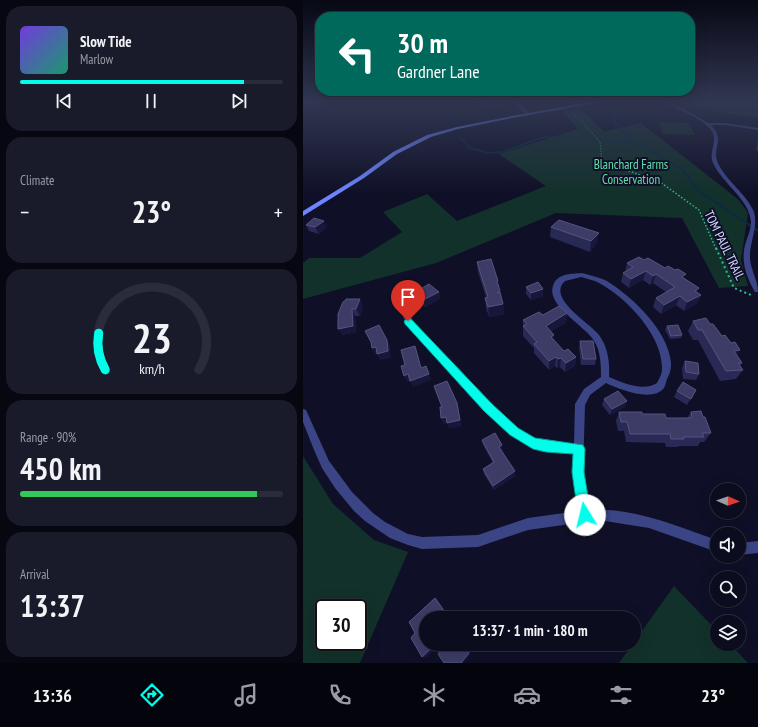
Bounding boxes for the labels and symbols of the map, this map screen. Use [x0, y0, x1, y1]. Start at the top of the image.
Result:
park label: Blanchard Farms Conservation [594, 156, 668, 188]
street label: TOM PAUL TRAIL [700, 208, 749, 283]
pin [391, 280, 425, 321]
north arrow [710, 483, 746, 519]
position arrow [564, 494, 606, 536]
speed limit sign: 30 [315, 599, 367, 651]

